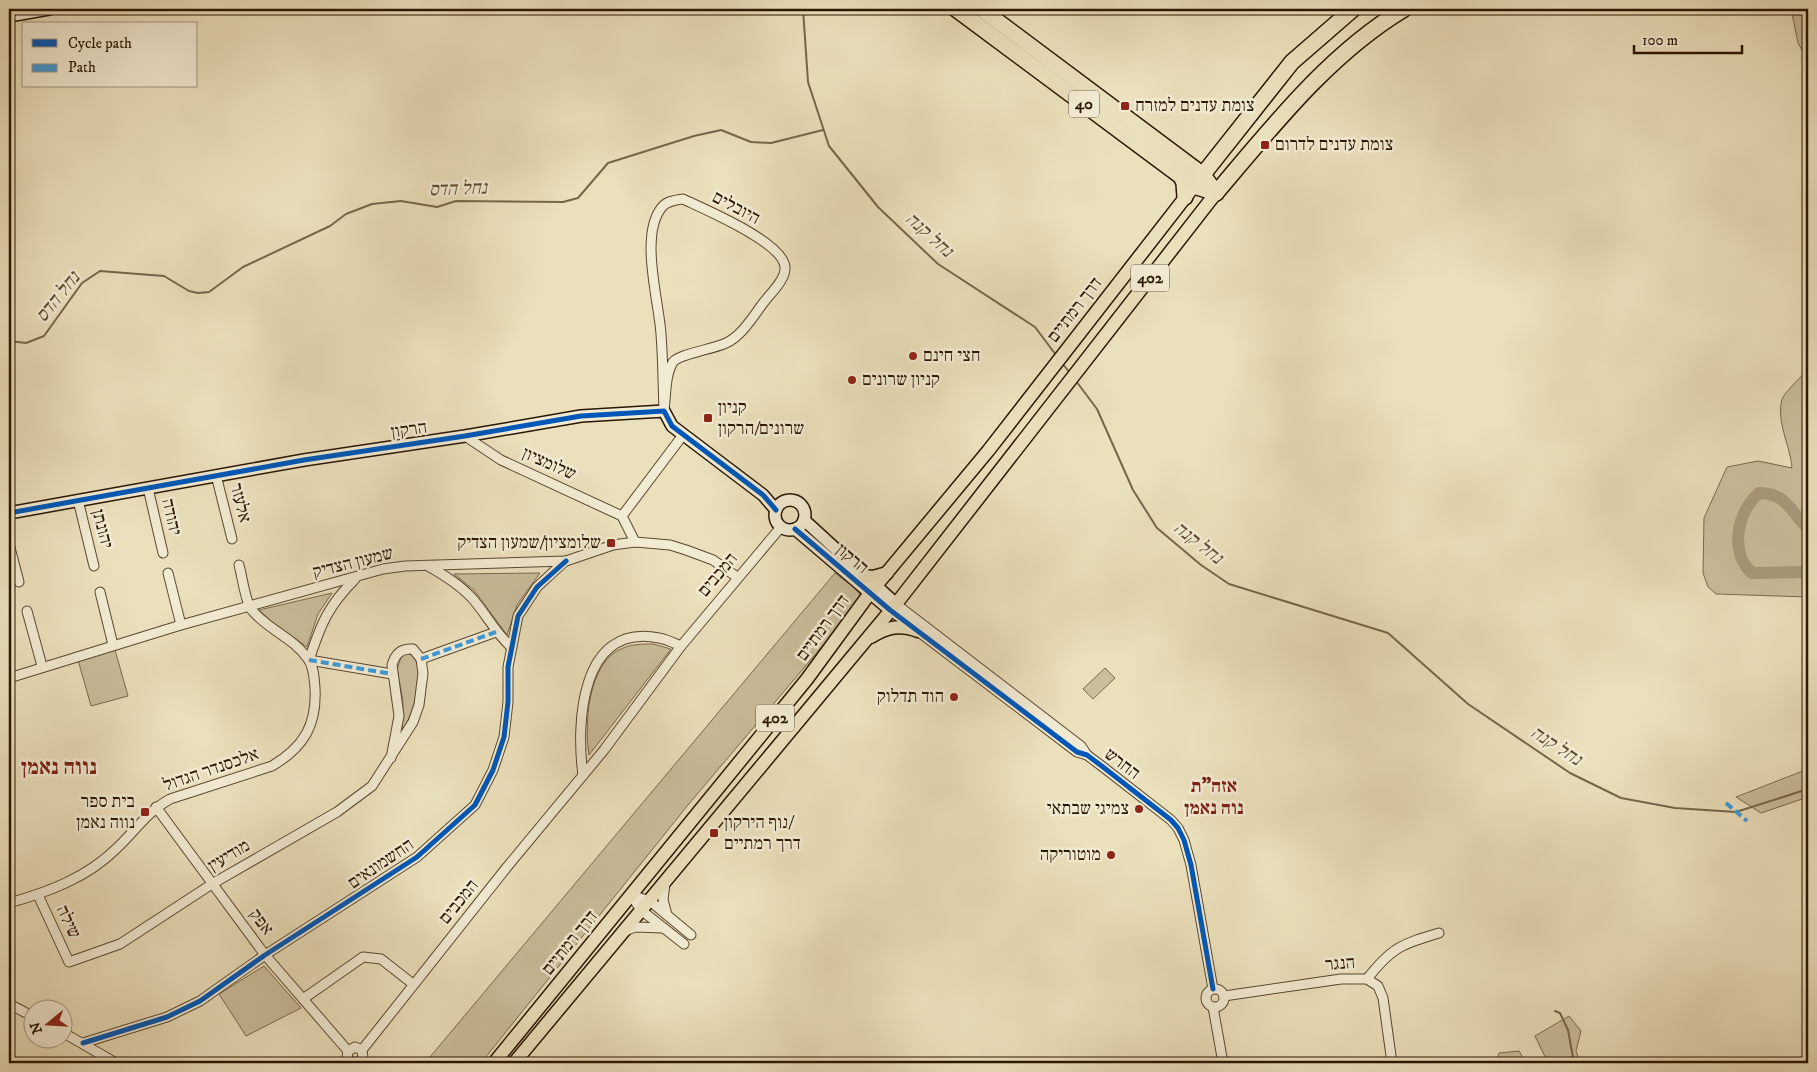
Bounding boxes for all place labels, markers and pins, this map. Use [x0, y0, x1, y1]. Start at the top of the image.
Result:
place label: צומת עדנים למזרח [1135, 95, 1255, 117]
marker: צומת עדנים למזרח [1119, 100, 1131, 112]
place label: צומת עדנים לדרום [1275, 134, 1393, 156]
marker: צומת עדנים לדרום [1259, 139, 1271, 151]
place label: חצי חינם [923, 345, 981, 367]
marker: חצי חינם [907, 350, 919, 362]
place label: קניון שרונים [862, 369, 940, 391]
marker: קניון שרונים [846, 374, 858, 386]
place label: קניון שרונים/הרקון [718, 397, 804, 440]
marker: קניון שרונים/הרקון [702, 412, 714, 424]
place label: שלומציון/שמעון הצדיק [457, 532, 601, 554]
marker: שלומציון/שמעון הצדיק [605, 537, 617, 549]
place label: הוד תדלוק [877, 686, 944, 708]
marker: הוד תדלוק [948, 691, 960, 703]
place label: בית ספר נווה נאמן [76, 791, 135, 834]
place label: צמיגי שבתאי [1047, 798, 1129, 820]
marker: צמיגי שבתאי [1133, 803, 1145, 815]
marker: בית ספר נווה נאמן [139, 806, 151, 818]
place label: נוף הירקון/ דרך רמתיים [724, 812, 801, 855]
marker: נוף הירקון/ דרך רמתיים [708, 827, 720, 839]
place label: מוטוריקה [1040, 844, 1101, 866]
marker: מוטוריקה [1105, 849, 1117, 861]

